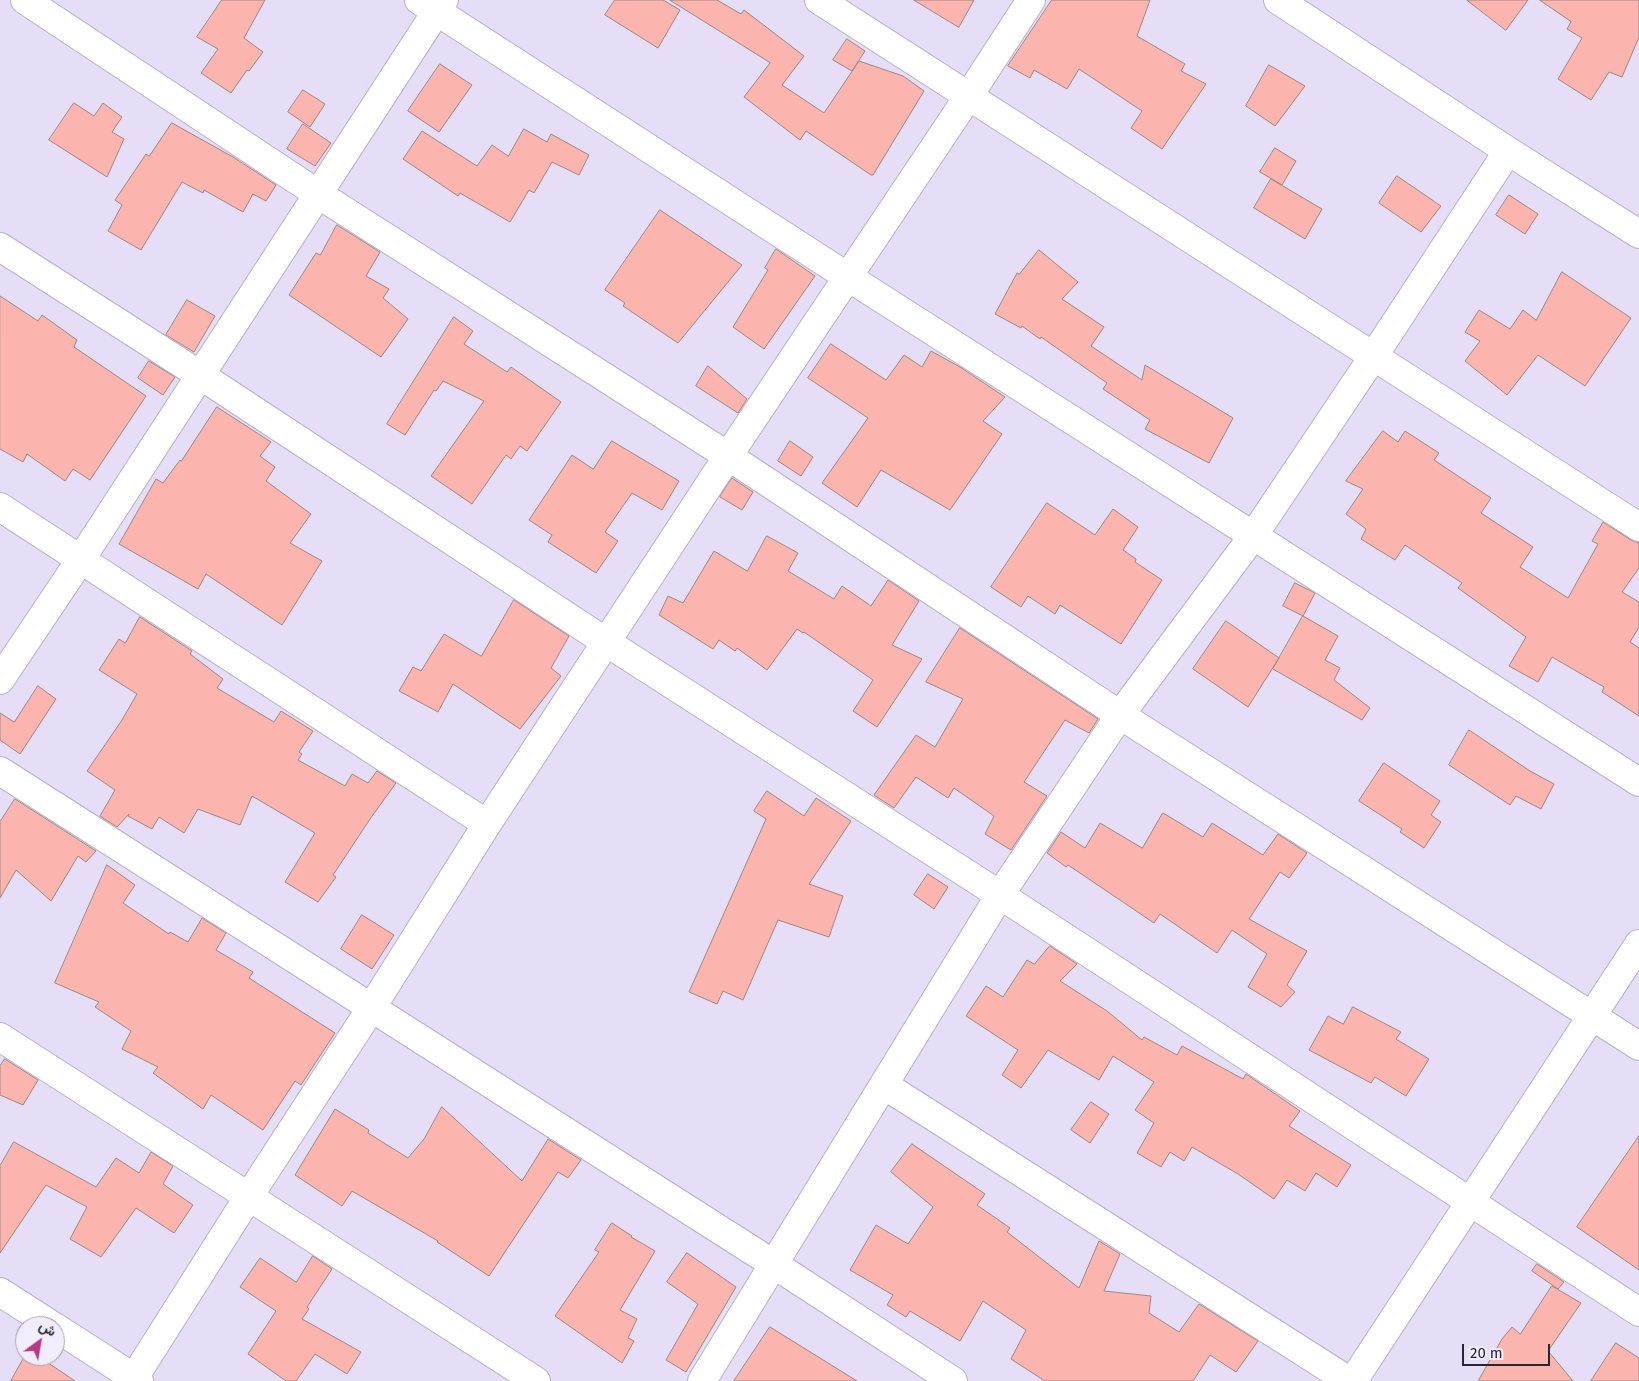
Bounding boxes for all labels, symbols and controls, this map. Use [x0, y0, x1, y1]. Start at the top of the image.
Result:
north arrow [15, 1316, 65, 1366]
text: ش [36, 1317, 59, 1340]
scale bar [1464, 1334, 1552, 1366]
text: 20 m [1470, 1344, 1503, 1362]

